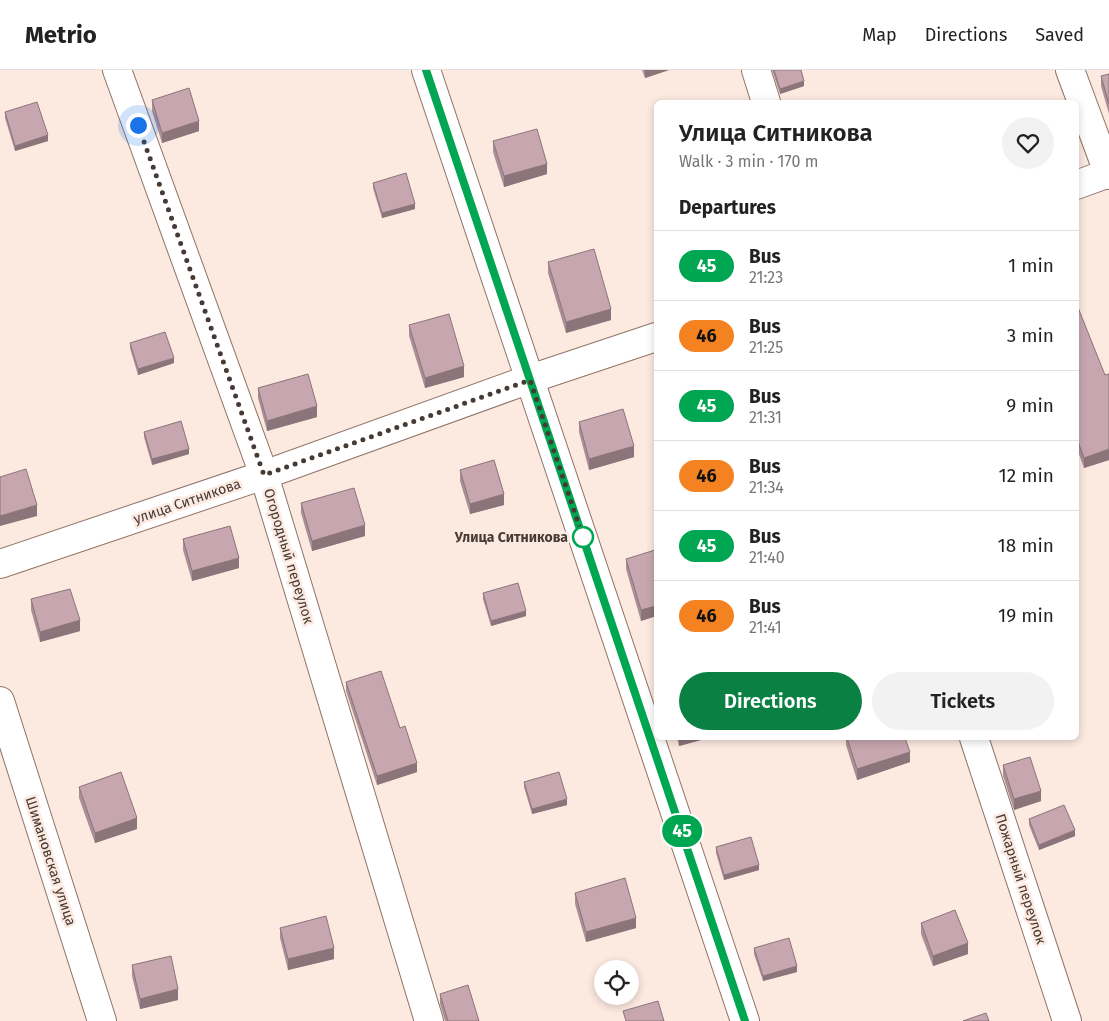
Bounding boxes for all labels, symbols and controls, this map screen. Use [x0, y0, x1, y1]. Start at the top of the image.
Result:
text: Metrio [25, 21, 97, 49]
text: Map [862, 24, 897, 46]
text: Directions [925, 24, 1007, 46]
text: Saved [1035, 24, 1084, 46]
your location [126, 113, 151, 138]
button: heart [1002, 117, 1054, 169]
text: Улица Ситникова [679, 119, 873, 147]
text: Walk · 3 min · 170 m [679, 152, 818, 171]
text: Departures [679, 196, 776, 219]
text: Bus [749, 245, 781, 268]
text: 1 min [1008, 254, 1054, 277]
text: 45 [697, 255, 716, 277]
text: 21:23 [749, 268, 783, 287]
text: Bus [749, 315, 781, 338]
text: 3 min [1007, 324, 1054, 347]
text: 46 [696, 325, 717, 347]
text: 21:25 [749, 338, 783, 357]
text: Bus [749, 385, 781, 408]
text: 9 min [1006, 394, 1054, 417]
text: 45 [697, 395, 716, 417]
text: 21:31 [749, 408, 782, 427]
text: Bus [749, 455, 781, 478]
text: 12 min [999, 464, 1054, 487]
text: 46 [696, 465, 717, 487]
street label: улица Ситникова [131, 475, 243, 528]
text: 21:34 [749, 478, 784, 497]
street label: Огородный переулок [260, 487, 317, 626]
text: Bus [749, 525, 781, 548]
marker: Улица Ситникова [572, 526, 594, 548]
place label: Улица Ситникова [454, 529, 568, 546]
text: 18 min [997, 534, 1054, 557]
text: 45 [697, 535, 716, 557]
text: 21:40 [749, 548, 785, 567]
text: Bus [749, 595, 781, 618]
text: 19 min [998, 604, 1054, 627]
text: 46 [696, 605, 717, 627]
text: 21:41 [749, 618, 782, 637]
button: Directions [679, 672, 862, 730]
button: Tickets [872, 672, 1054, 730]
street label: Шимановская улица [22, 795, 79, 928]
street label: Пожарный переулок [991, 812, 1050, 947]
line badge: 45 [660, 815, 704, 847]
text: 45 [672, 820, 692, 842]
map controls [594, 960, 639, 1005]
button: locate [594, 960, 639, 1005]

